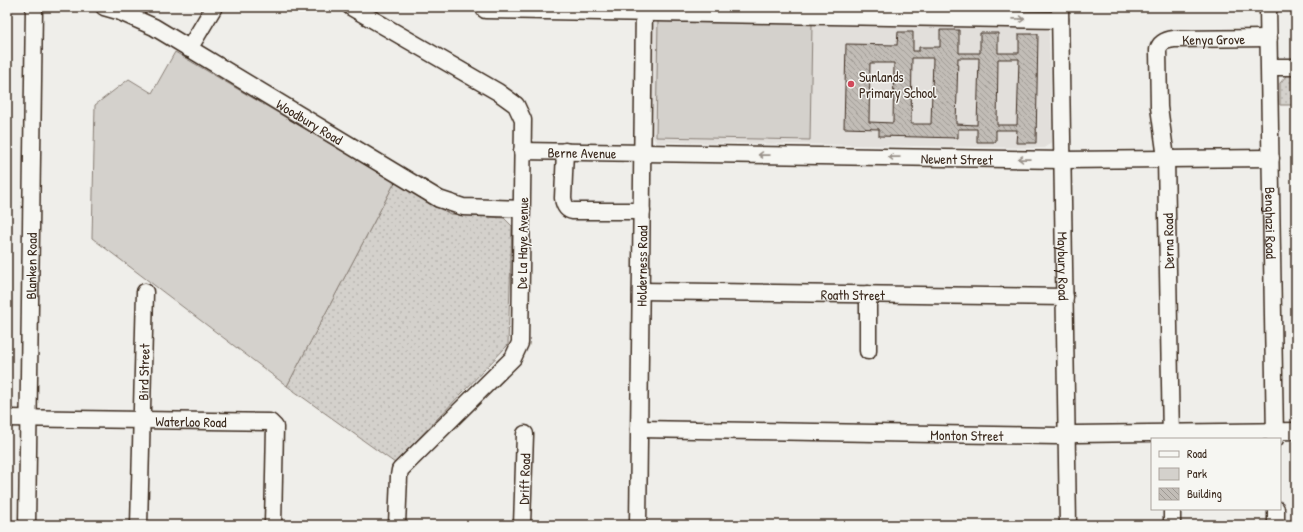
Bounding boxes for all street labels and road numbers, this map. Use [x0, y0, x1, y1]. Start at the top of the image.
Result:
street label: Kenya Grove [1182, 29, 1246, 49]
street label: Woodbury Road [273, 94, 347, 149]
street label: Berne Avenue [547, 142, 617, 162]
street label: Newent Street [921, 148, 993, 168]
street label: Benghazi Road [1261, 187, 1282, 260]
street label: De La Haye Avenue [512, 197, 533, 289]
street label: Derna Road [1158, 213, 1178, 269]
street label: Holderness Road [631, 225, 651, 307]
street label: Maybury Road [1053, 231, 1074, 301]
street label: Blanken Road [21, 232, 40, 299]
street label: Roath Street [821, 284, 885, 304]
street label: Bird Street [133, 343, 153, 401]
street label: Waterloo Road [155, 411, 227, 431]
street label: Monton Street [930, 424, 1004, 445]
street label: Drift Road [513, 453, 534, 505]

